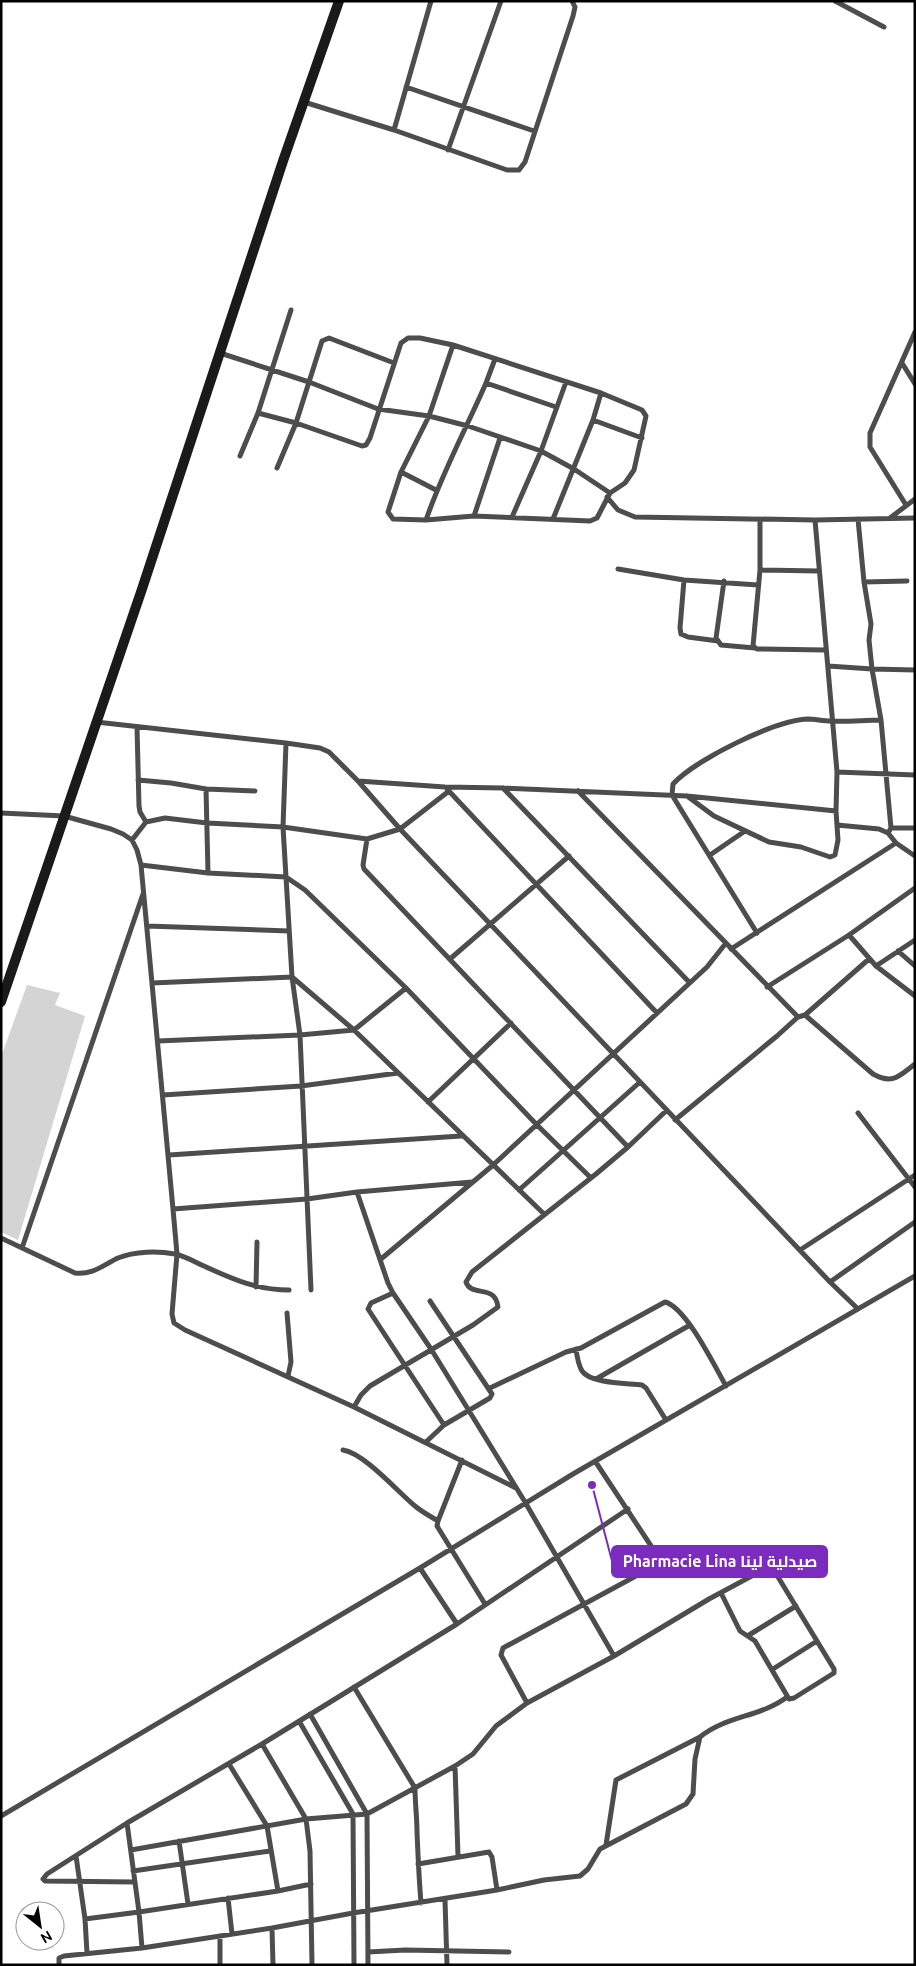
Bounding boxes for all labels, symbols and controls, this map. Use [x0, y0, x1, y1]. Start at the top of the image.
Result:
callout: Pharmacie Lina صيدلية لينا [612, 1546, 827, 1577]
text: Pharmacie Lina صيدلية لينا [623, 1552, 817, 1570]
north arrow [15, 1901, 65, 1951]
text: N [38, 1928, 55, 1947]

